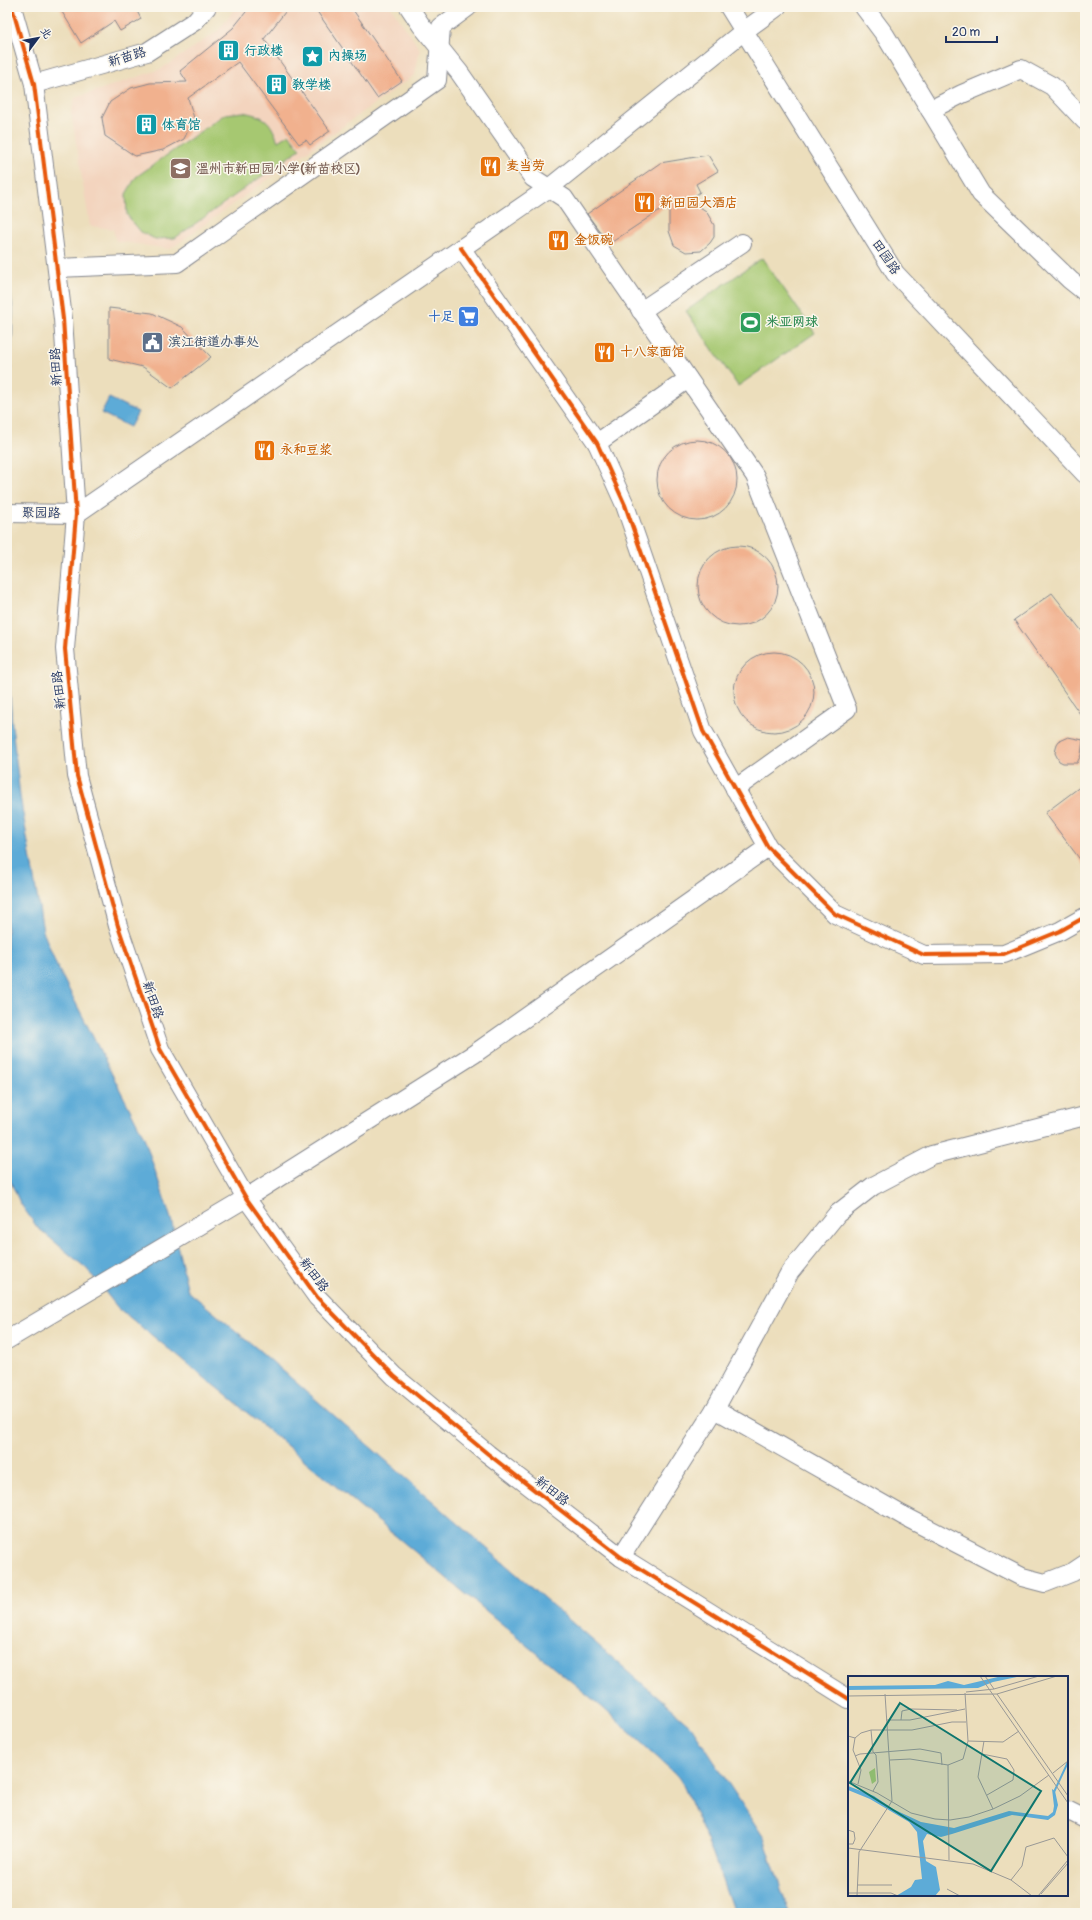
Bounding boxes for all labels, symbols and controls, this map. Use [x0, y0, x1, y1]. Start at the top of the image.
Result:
north arrow [18, 18, 58, 58]
scale bar [946, 18, 997, 44]
text: 北 [38, 25, 54, 41]
text: 20 m [952, 25, 981, 40]
building icon: 行政楼 [215, 38, 241, 64]
place label: 行政楼 [244, 43, 283, 59]
place icon: 内操场 [300, 43, 326, 69]
street label: 新苗路 [106, 44, 148, 70]
place label: 内操场 [328, 48, 367, 64]
building icon: 教学楼 [263, 72, 289, 98]
place label: 教学楼 [292, 77, 331, 93]
building icon: 体育馆 [134, 112, 160, 138]
place label: 体育馆 [162, 117, 201, 133]
restaurant icon: 麦当劳 [478, 153, 504, 179]
school or university icon: 温州市新田园小学(新苗校区) [168, 156, 194, 182]
place label: 麦当劳 [506, 158, 545, 174]
place label: 温州市新田园小学(新苗校区) [196, 161, 361, 177]
restaurant icon: 新田园大酒店 [632, 190, 658, 216]
place label: 新田园大酒店 [660, 195, 738, 211]
restaurant icon: 金饭碗 [545, 227, 571, 253]
place label: 金饭碗 [574, 232, 613, 248]
street label: 田园路 [868, 236, 904, 278]
supermarket icon: 十足 [456, 304, 482, 330]
place label: 十足 [428, 309, 454, 325]
sports icon: 米亚网球 [737, 309, 763, 335]
place label: 米亚网球 [766, 314, 818, 330]
public building icon: 滨江街道办事处 [140, 329, 166, 355]
place label: 滨江街道办事处 [168, 334, 259, 350]
restaurant icon: 十八家面馆 [592, 339, 618, 365]
place label: 十八家面馆 [620, 344, 685, 360]
street label: 新田路 [47, 347, 65, 387]
restaurant icon: 永和豆浆 [251, 437, 277, 463]
place label: 永和豆浆 [280, 442, 332, 458]
street label: 聚园路 [21, 505, 61, 521]
street label: 新田路 [49, 670, 69, 710]
street label: 新田路 [139, 979, 167, 1021]
street label: 新田路 [296, 1255, 332, 1295]
street label: 新田路 [532, 1473, 572, 1509]
inset map [848, 1676, 1068, 1896]

